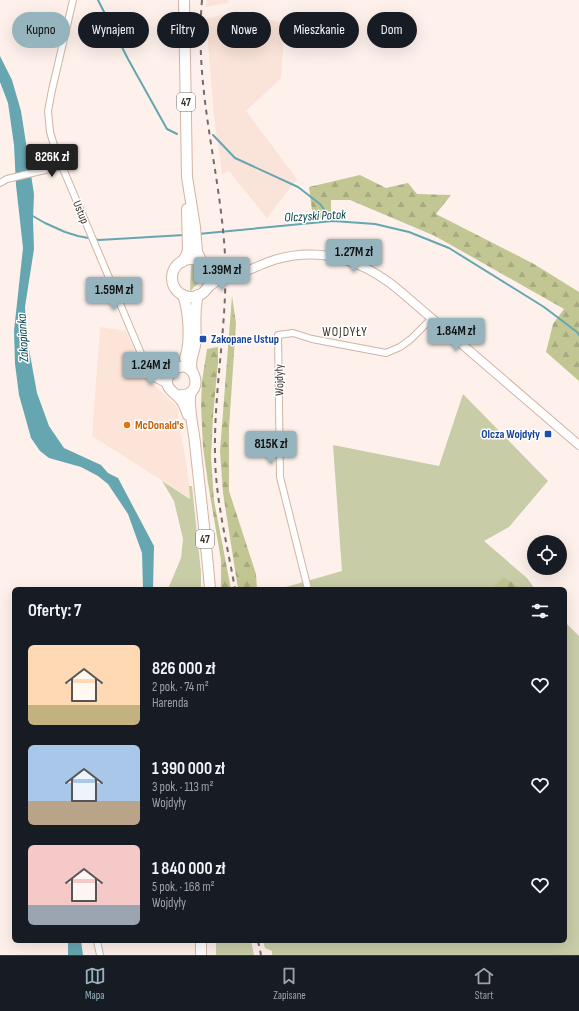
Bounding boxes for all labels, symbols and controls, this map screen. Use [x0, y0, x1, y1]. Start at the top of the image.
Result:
chip: Kupno [12, 12, 70, 48]
chip: Wynajem [78, 12, 149, 48]
chip: Filtry [157, 12, 209, 48]
chip: Nowe [217, 12, 271, 48]
chip: Mieszkanie [279, 12, 359, 48]
chip: Dom [367, 12, 417, 48]
road number: 47 [177, 93, 195, 111]
pin: 826K zł [15, 144, 89, 178]
text: 826K zł [35, 149, 69, 165]
street label: Ustup [69, 198, 92, 226]
water label: Olczyski Potok [284, 206, 347, 226]
pin: 1.27M zł [313, 239, 395, 273]
text: 1.27M zł [335, 244, 373, 260]
pin: 1.39M zł [181, 257, 263, 291]
text: 1.39M zł [203, 262, 241, 278]
pin: 1.59M zł [73, 277, 155, 311]
text: 1.59M zł [95, 282, 133, 298]
water label: Zakopianka [14, 313, 32, 364]
pin: 1.84M zł [415, 318, 497, 352]
text: 1.84M zł [437, 323, 475, 339]
district label: WOJDYŁY [322, 324, 368, 340]
place label: Zakopane Ustup [211, 332, 279, 347]
marker: Zakopane Ustup [198, 334, 208, 344]
pin: 1.24M zł [110, 352, 192, 386]
text: 1.24M zł [132, 357, 170, 373]
street label: Wojdyły [272, 364, 287, 396]
place label: McDonald's [135, 418, 184, 433]
marker: McDonald's [122, 420, 132, 430]
place label: Olcza Wojdyły [481, 427, 540, 442]
marker: Olcza Wojdyły [543, 429, 553, 439]
pin: 815K zł [234, 431, 308, 465]
text: 815K zł [254, 436, 288, 452]
road number: 47 [196, 530, 214, 548]
map controls [527, 535, 567, 575]
button: locate [527, 535, 567, 575]
icon: filters [529, 600, 551, 622]
text: Oferty: 7 [28, 601, 81, 621]
text: 826 000 zł [152, 659, 215, 679]
icon: home [60, 661, 108, 709]
icon: heart [529, 674, 551, 696]
text: 2 pok. · 74 m² [152, 679, 209, 695]
text: Harenda [152, 695, 188, 711]
text: 1 390 000 zł [152, 759, 225, 779]
icon: home [60, 761, 108, 809]
icon: heart [529, 774, 551, 796]
text: 3 pok. · 113 m² [152, 779, 213, 795]
text: Wojdyły [152, 795, 186, 811]
text: 1 840 000 zł [152, 859, 225, 879]
icon: home [60, 861, 108, 909]
icon: heart [529, 874, 551, 896]
text: 5 pok. · 168 m² [152, 879, 215, 895]
text: Wojdyły [152, 895, 186, 911]
tab: Mapa [84, 965, 106, 1002]
tab: Zapisane [273, 965, 306, 1002]
tab: Start [473, 965, 495, 1002]

